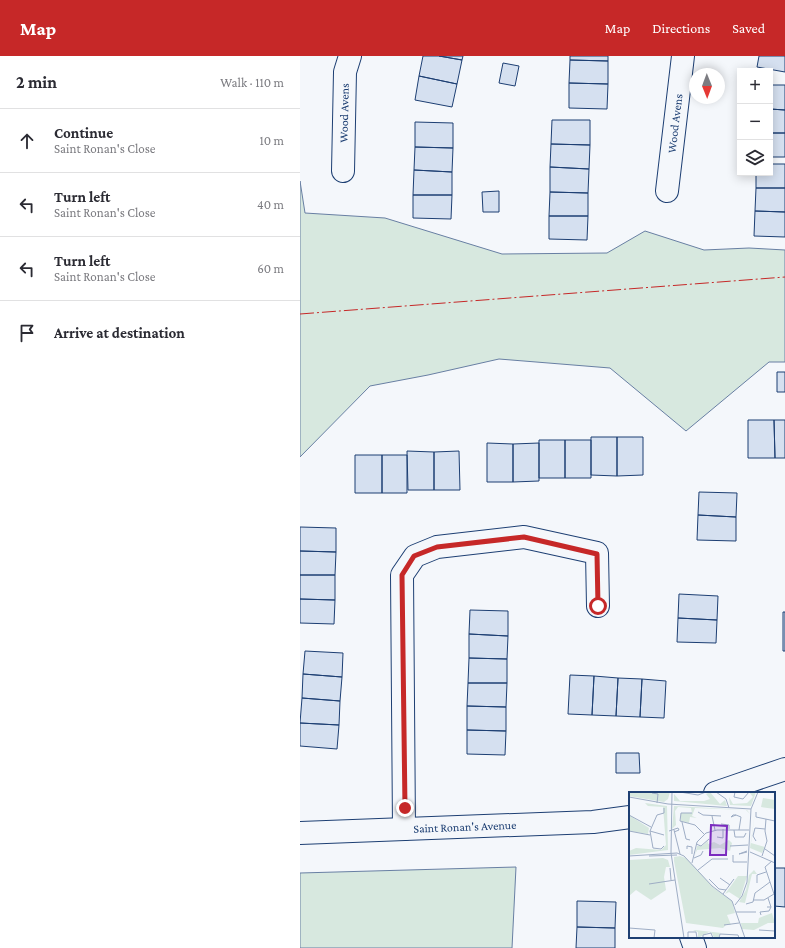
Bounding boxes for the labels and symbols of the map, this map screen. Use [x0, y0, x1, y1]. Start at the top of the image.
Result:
north arrow [689, 68, 725, 104]
street label: Wood Avens [337, 83, 352, 143]
street label: Wood Avens [665, 93, 685, 154]
route start [589, 597, 607, 615]
inset map [629, 792, 775, 938]
route end [396, 799, 414, 817]
street label: Saint Ronan's Avenue [413, 818, 517, 836]

